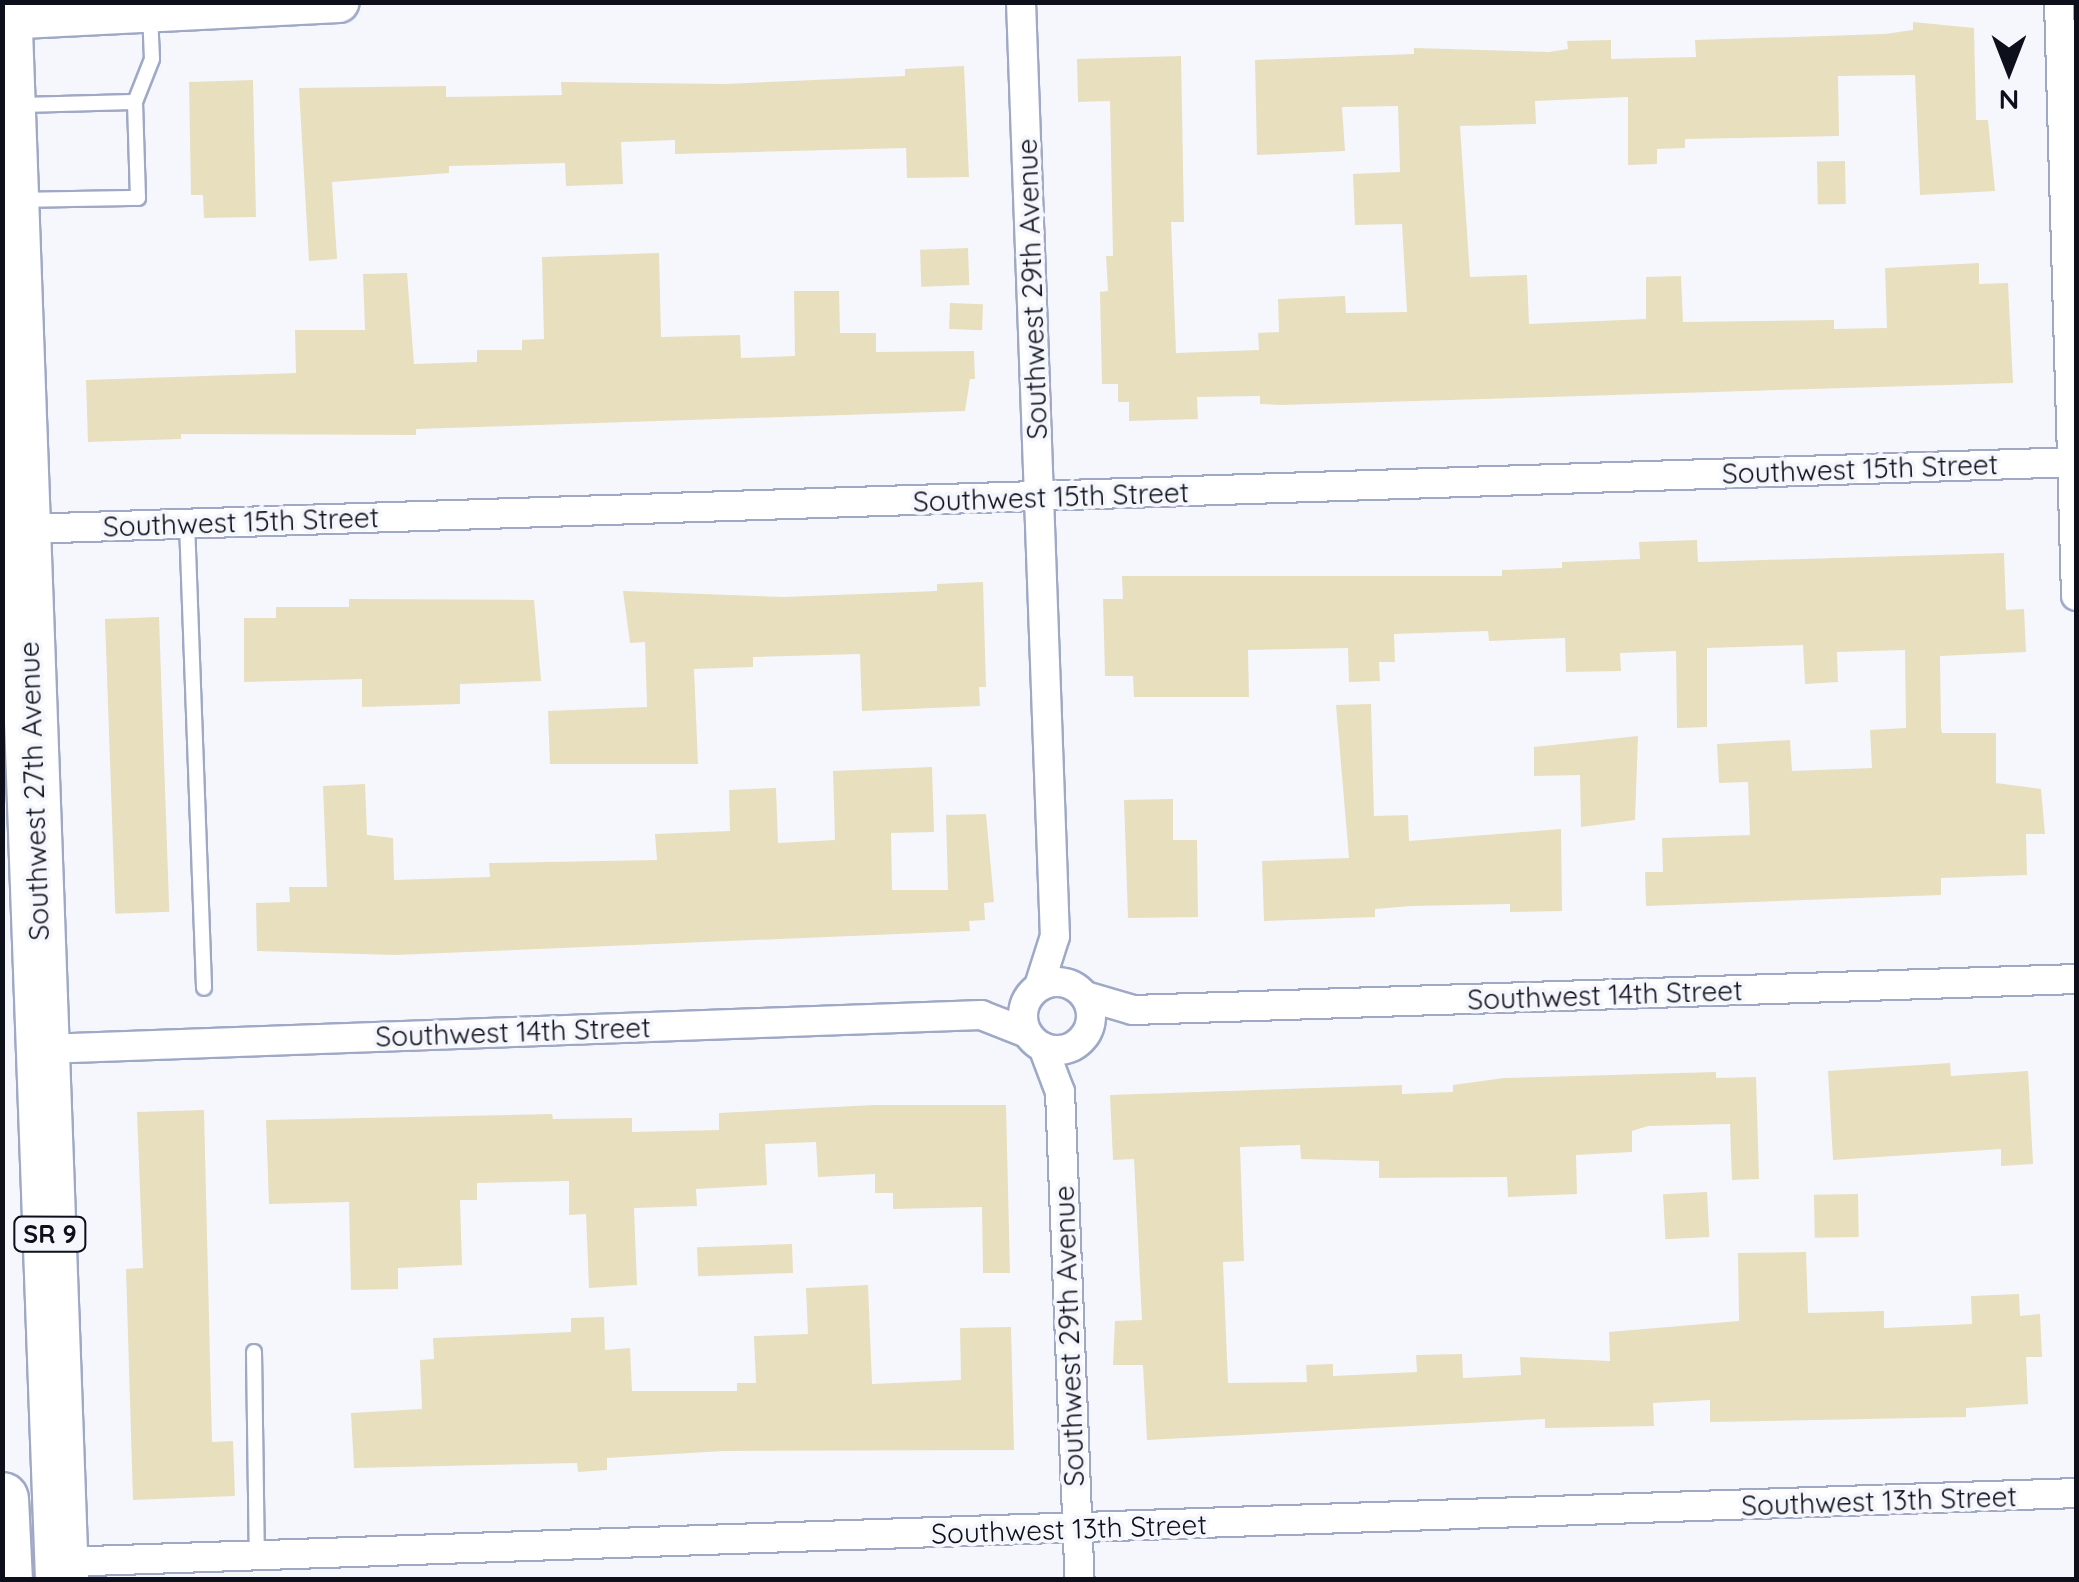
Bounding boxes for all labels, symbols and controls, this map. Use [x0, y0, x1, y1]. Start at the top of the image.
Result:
north arrow [1959, 20, 2059, 120]
text: N [1999, 83, 2019, 118]
street label: Southwest 29th Avenue [1010, 138, 1054, 440]
street label: Southwest 15th Street [1721, 447, 1999, 491]
street label: Southwest 15th Street [912, 475, 1190, 519]
street label: Southwest 15th Street [102, 500, 380, 544]
street label: Southwest 27th Avenue [12, 641, 56, 941]
street label: Southwest 14th Street [1467, 973, 1743, 1017]
street label: Southwest 14th Street [375, 1010, 651, 1054]
street label: Southwest 29th Avenue [1047, 1185, 1091, 1487]
road number: SR 9 [12, 1214, 88, 1254]
street label: Southwest 13th Street [1741, 1479, 2017, 1523]
street label: Southwest 13th Street [931, 1507, 1207, 1551]

